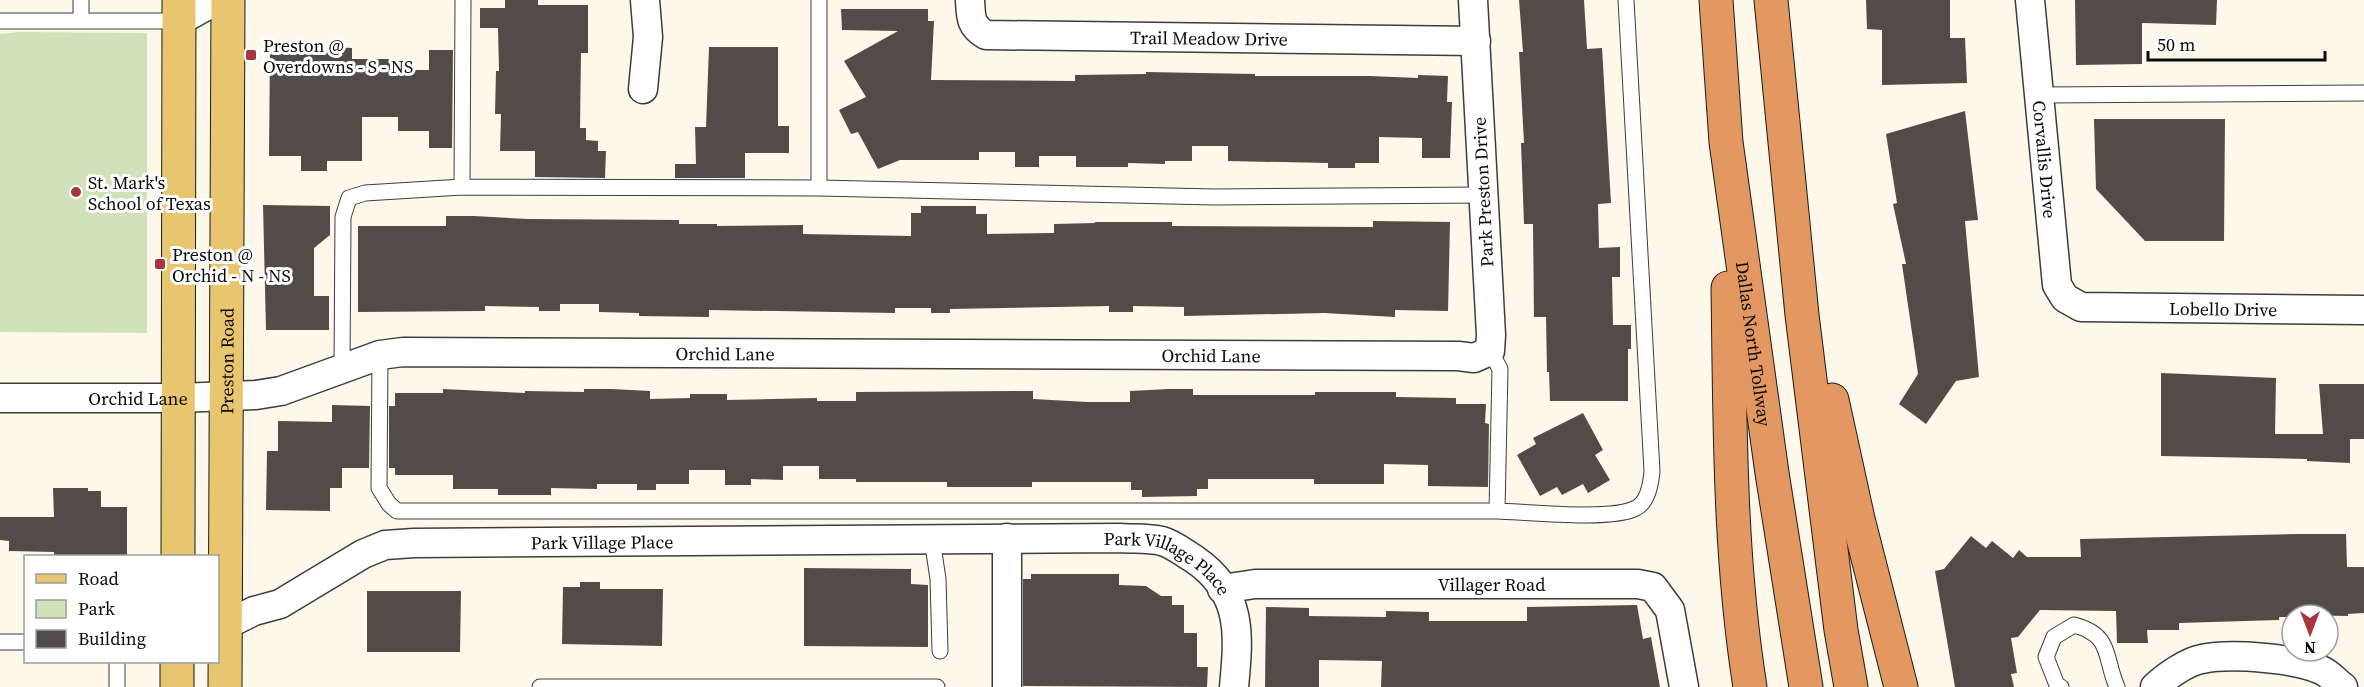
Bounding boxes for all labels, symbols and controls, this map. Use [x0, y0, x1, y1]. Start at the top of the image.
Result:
street label: Trail Meadow Drive [1130, 24, 1288, 51]
scale bar [2148, 24, 2325, 62]
text: 50 m [2157, 32, 2195, 57]
place label: Preston @ Overdowns - S - NS [263, 33, 413, 79]
marker: Preston @ Overdowns - S - NS [244, 48, 258, 62]
street label: Corvallis Drive [2027, 99, 2063, 220]
street label: Park Preston Drive [1467, 116, 1499, 268]
place label: St. Mark's School of Texas [88, 170, 211, 216]
marker: St. Mark's School of Texas [69, 185, 83, 199]
place label: Preston @ Orchid - N - NS [172, 242, 291, 288]
marker: Preston @ Orchid - N - NS [153, 257, 167, 271]
street label: Dallas North Tollway [1730, 259, 1778, 429]
street label: Lobello Drive [2169, 295, 2277, 322]
street label: Preston Road [214, 308, 239, 414]
street label: Orchid Lane [675, 341, 775, 366]
street label: Orchid Lane [1161, 342, 1261, 368]
street label: Orchid Lane [88, 385, 188, 411]
street label: Park Village Place [1104, 525, 1237, 600]
street label: Park Village Place [531, 529, 673, 555]
legend [24, 555, 219, 663]
text: Road [78, 566, 119, 591]
street label: Villager Road [1438, 572, 1545, 597]
text: Park [78, 596, 115, 621]
north arrow [2280, 603, 2340, 663]
text: Building [78, 626, 146, 651]
text: N [2304, 637, 2316, 659]

